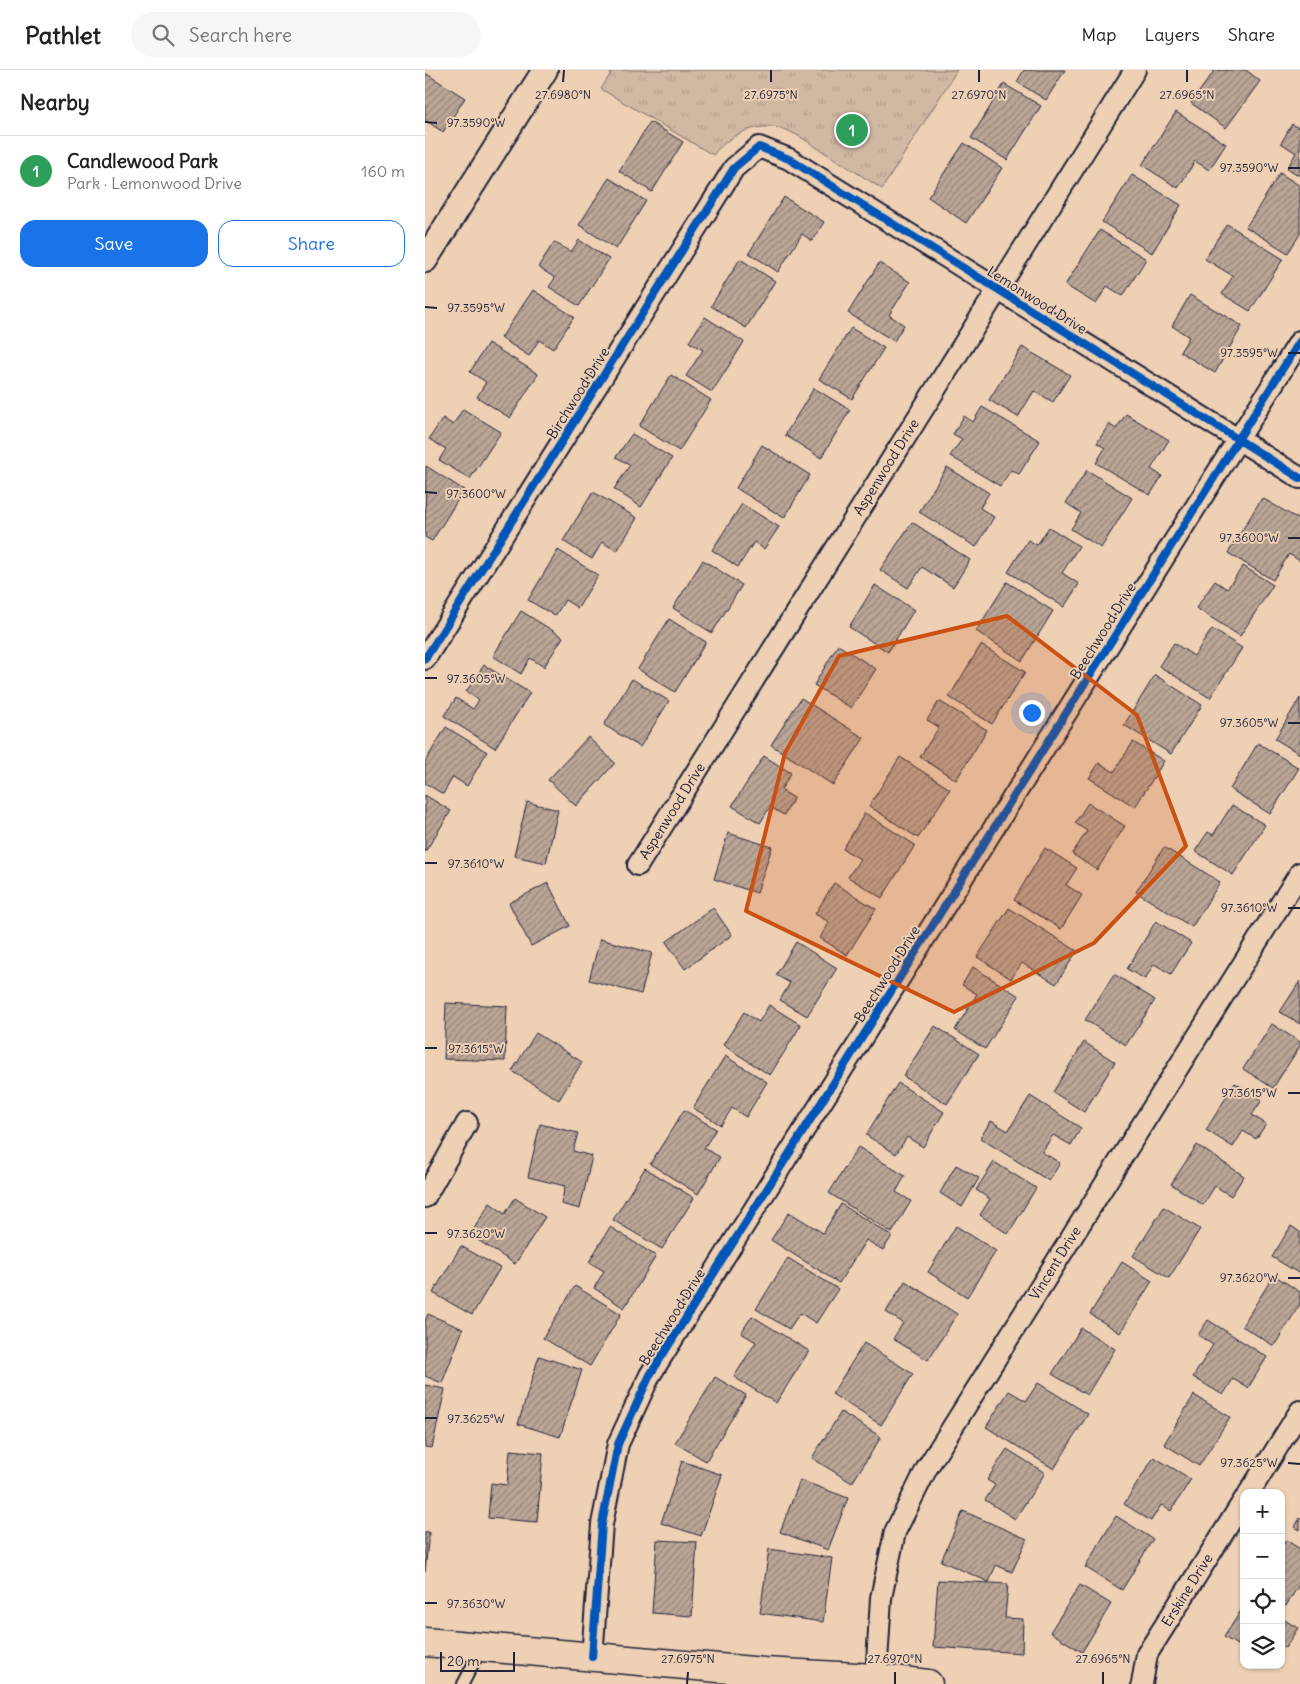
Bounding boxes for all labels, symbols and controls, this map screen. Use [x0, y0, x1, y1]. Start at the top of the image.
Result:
search box [131, 12, 481, 57]
text: Pathlet [25, 20, 101, 50]
icon: search [149, 21, 177, 49]
text: Search here [189, 23, 292, 47]
text: Map [1081, 23, 1116, 46]
text: Layers [1144, 23, 1200, 46]
text: Share [1228, 23, 1275, 46]
text: 27.6980°N [535, 87, 591, 102]
text: 27.6975°N [744, 87, 798, 102]
text: 27.6970°N [952, 87, 1006, 102]
text: 27.6965°N [1160, 87, 1214, 102]
text: Nearby [20, 89, 90, 116]
pin: 1 [836, 111, 868, 149]
text: 97.3590°W [447, 115, 505, 130]
text: Candlewood Park [67, 149, 218, 173]
text: 97.3590°W [1220, 160, 1278, 175]
text: 1 [33, 161, 39, 181]
text: 160 m [361, 161, 405, 181]
text: Park · Lemonwood Drive [67, 173, 242, 193]
button: Save [20, 220, 208, 267]
button: Share [218, 220, 405, 267]
street label: Lemonwood Drive [984, 262, 1090, 338]
text: 97.3595°W [447, 300, 505, 315]
street label: Birchwood Drive [543, 344, 613, 442]
text: 97.3595°W [1220, 345, 1278, 360]
street label: Aspenwood Drive [849, 415, 923, 519]
text: 97.3600°W [446, 486, 506, 501]
text: 97.3600°W [1219, 530, 1279, 545]
street label: Beechwood Drive [1066, 579, 1140, 683]
text: 97.3605°W [447, 671, 505, 686]
your location [1019, 700, 1045, 726]
text: 97.3605°W [1220, 715, 1278, 730]
street label: Aspenwood Drive [635, 759, 709, 863]
text: 97.3610°W [448, 856, 504, 871]
text: 97.3610°W [1221, 900, 1277, 915]
street label: Beechwood Drive [850, 922, 924, 1026]
text: 97.3615°W [448, 1041, 504, 1056]
text: 97.3615°W [1221, 1085, 1277, 1100]
street label: Vincent Drive [1025, 1223, 1085, 1303]
text: 97.3620°W [447, 1226, 505, 1241]
street label: Beechwood Drive [635, 1265, 709, 1369]
text: 97.3620°W [1220, 1270, 1278, 1285]
text: 97.3625°W [447, 1411, 505, 1426]
text: 97.3625°W [1220, 1455, 1278, 1470]
map controls [1240, 1489, 1285, 1669]
button: + [1240, 1489, 1285, 1534]
button: − [1240, 1534, 1285, 1579]
street label: Erskine Drive [1157, 1550, 1217, 1630]
button: locate [1240, 1579, 1285, 1624]
text: 97.3630°W [447, 1596, 505, 1611]
button: layers [1240, 1624, 1285, 1669]
scale bar [440, 1649, 515, 1672]
text: 27.6975°N [661, 1651, 715, 1666]
text: 27.6970°N [868, 1651, 922, 1666]
text: 27.6965°N [1076, 1651, 1130, 1666]
text: 20 m [447, 1652, 480, 1670]

